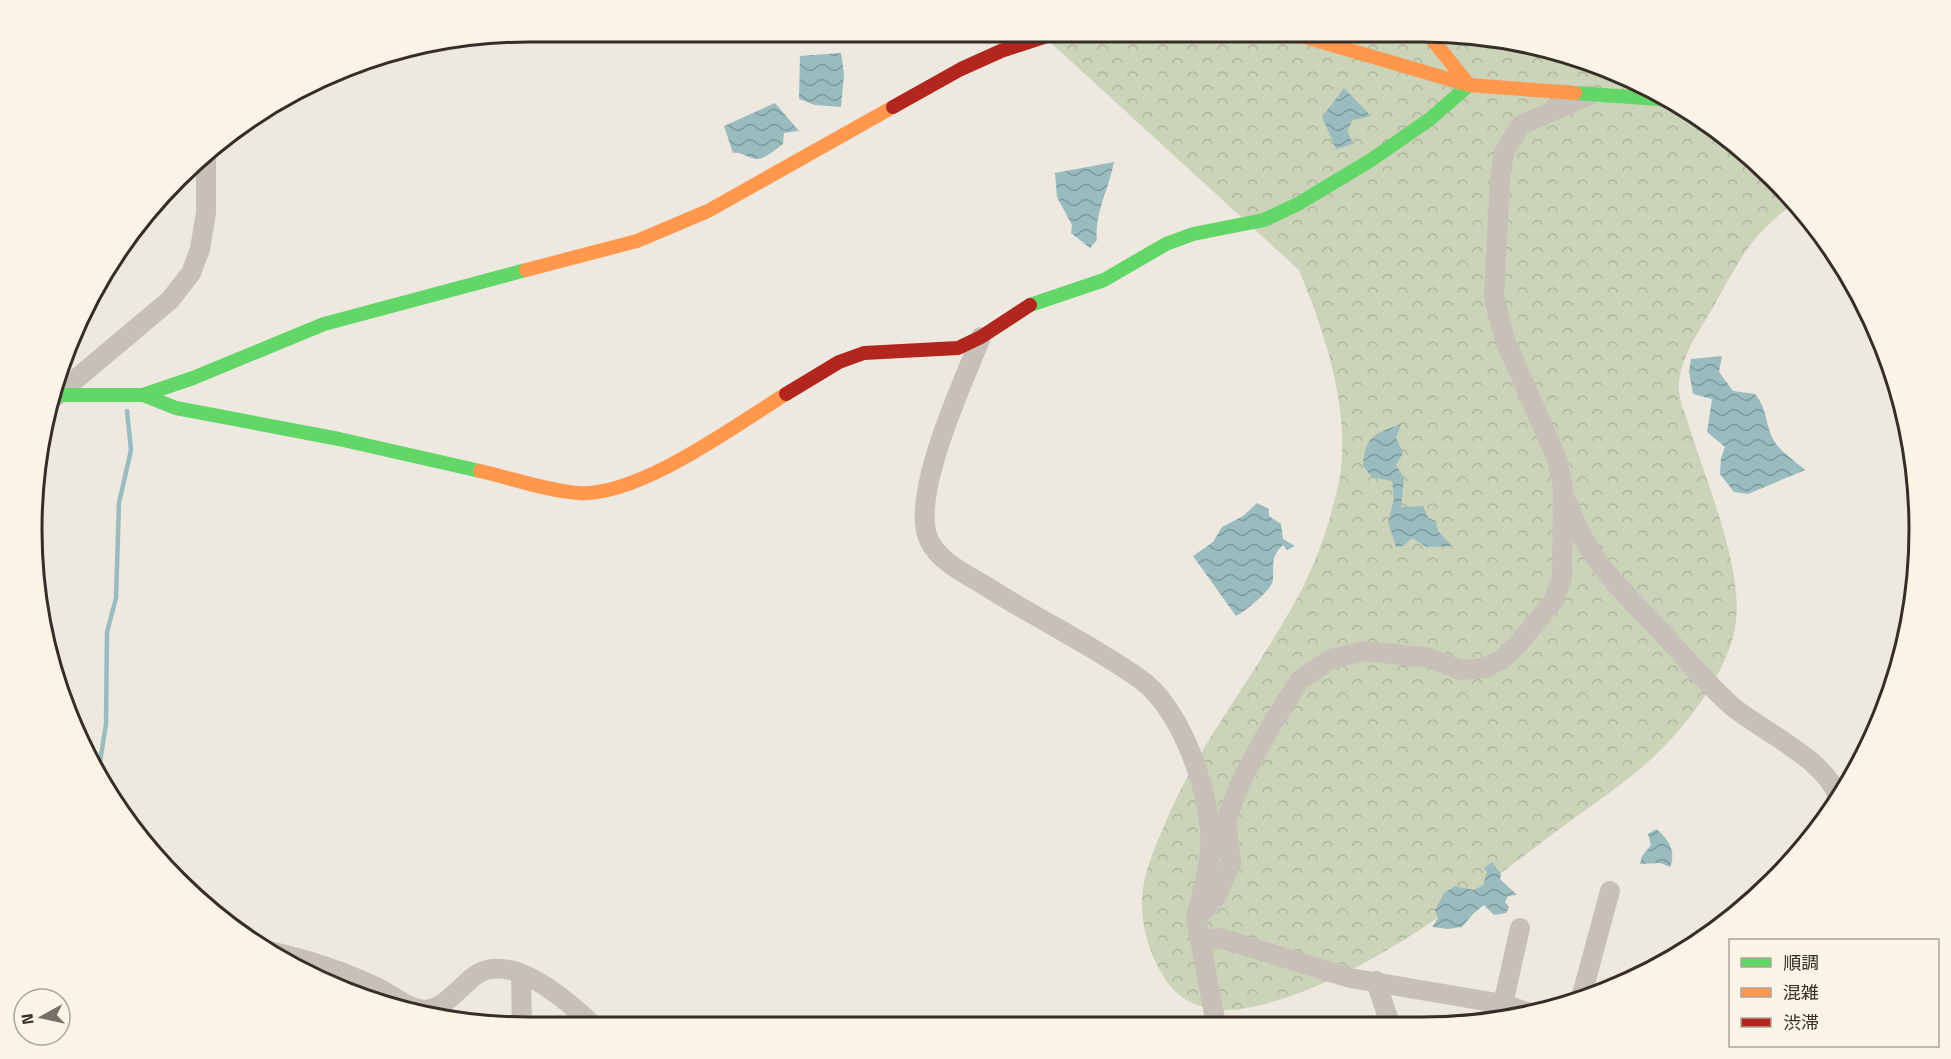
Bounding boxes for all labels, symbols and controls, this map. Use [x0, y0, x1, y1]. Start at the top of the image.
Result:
legend [1729, 939, 1939, 1047]
text: 順調 [1783, 949, 1819, 976]
text: 混雑 [1783, 979, 1819, 1006]
north arrow [12, 987, 72, 1047]
text: 渋滞 [1783, 1009, 1819, 1036]
text: N [14, 1012, 40, 1026]

